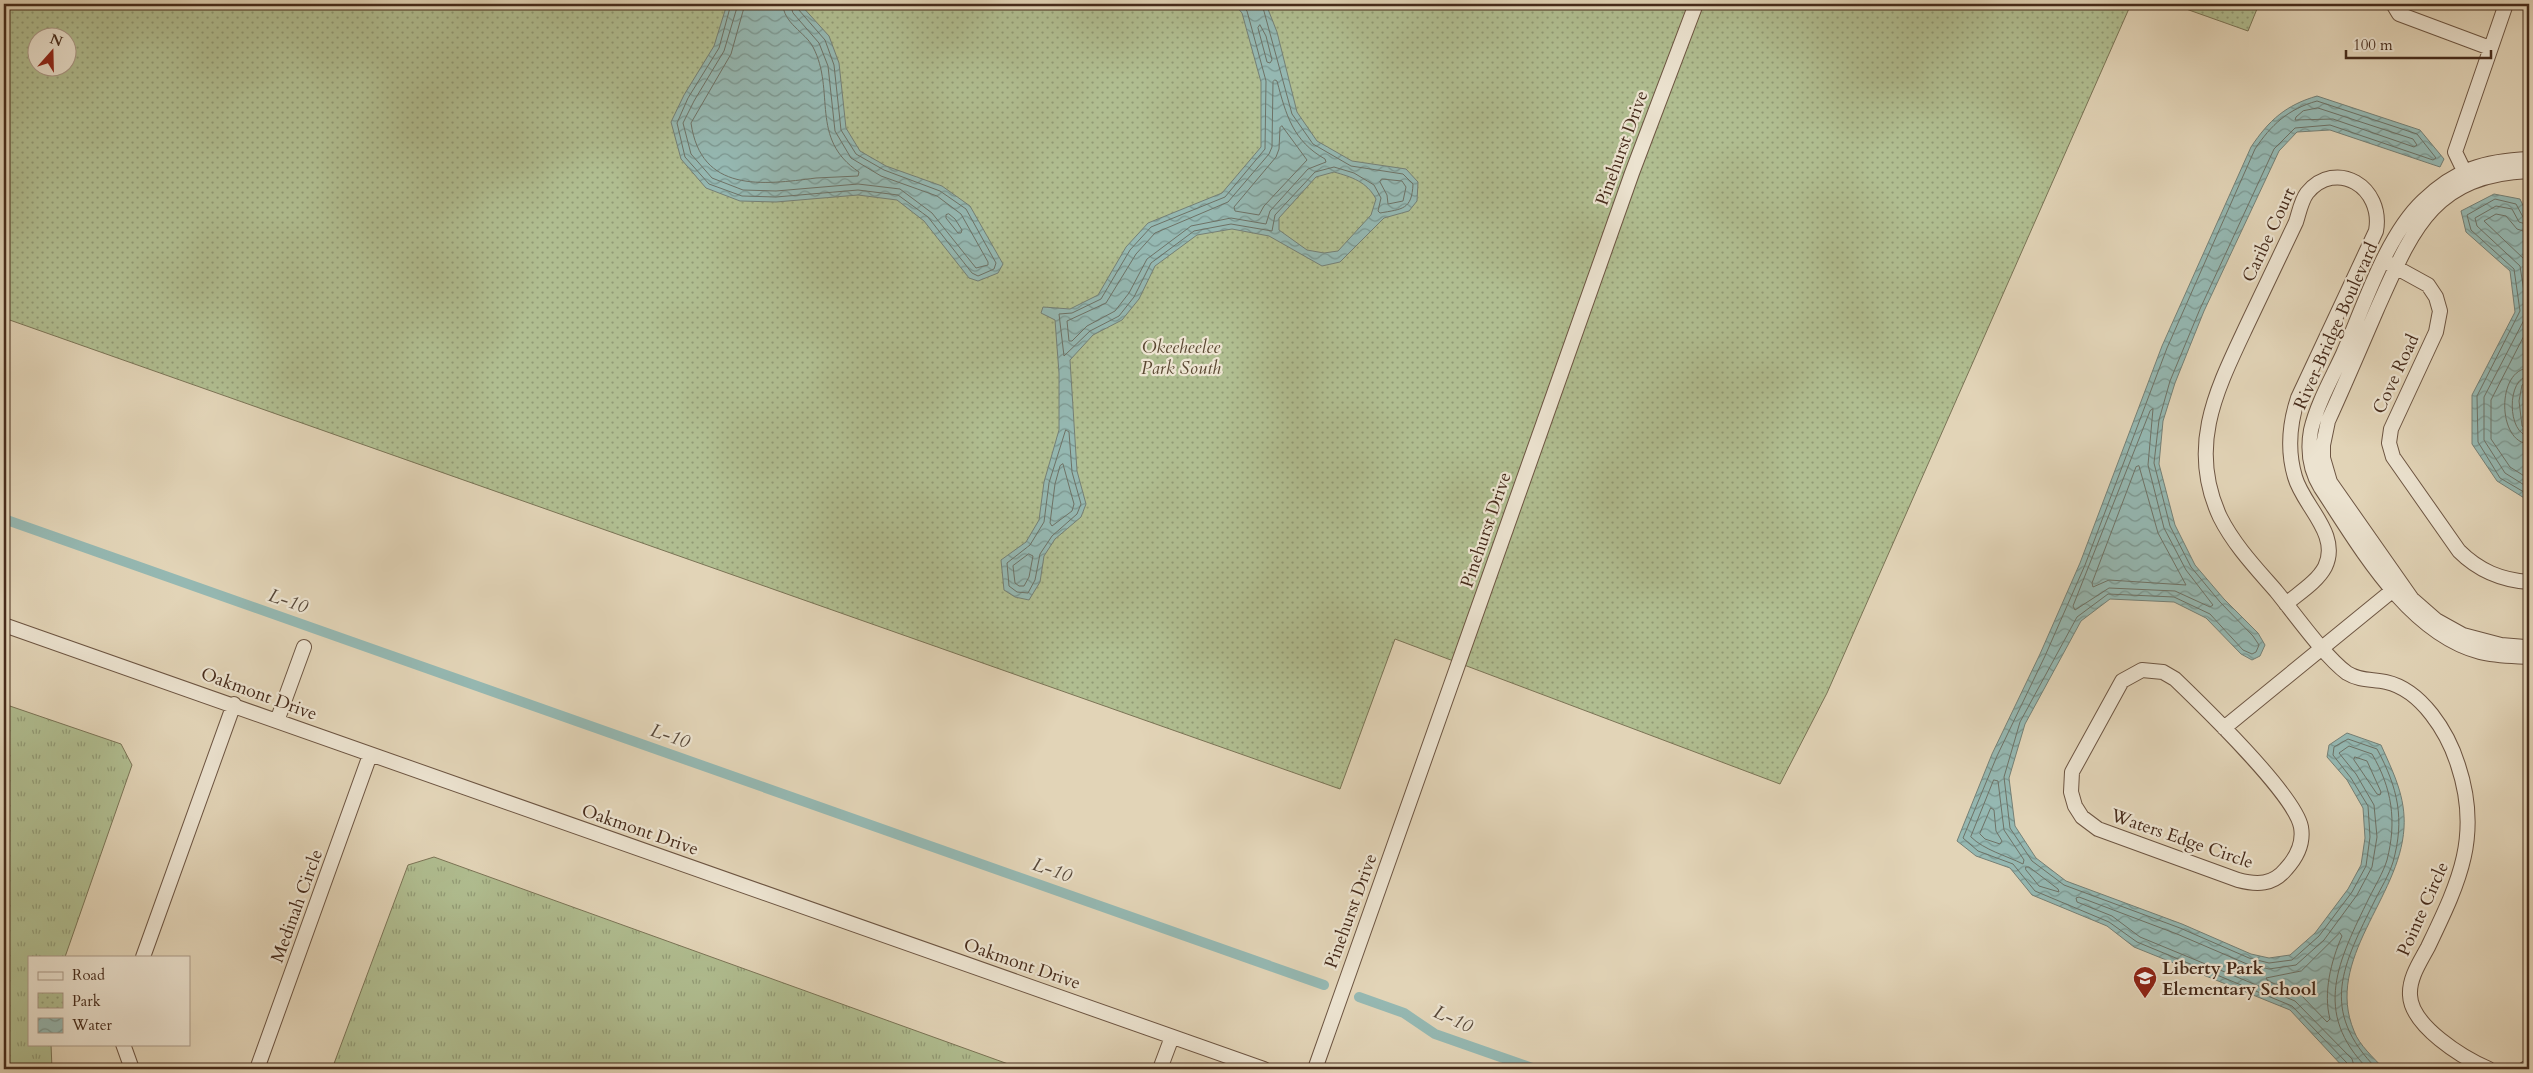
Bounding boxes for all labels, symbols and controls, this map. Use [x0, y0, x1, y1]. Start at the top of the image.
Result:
north arrow [28, 28, 78, 78]
scale bar [2346, 28, 2490, 60]
text: N [47, 29, 65, 51]
text: 100 m [2353, 35, 2393, 55]
street label: Pinehurst Drive [1590, 87, 1654, 209]
street label: Caribe Court [2236, 183, 2302, 286]
street label: River Bridge Boulevard [2288, 238, 2384, 413]
street label: Cove Road [2367, 330, 2426, 418]
park label: Okeeheelee Park South [1141, 335, 1221, 381]
street label: Pinehurst Drive [1455, 469, 1517, 591]
water label: L-10 [265, 582, 312, 620]
street label: Oakmont Drive [197, 661, 321, 727]
water label: L-10 [647, 717, 694, 755]
street label: Oakmont Drive [578, 798, 702, 862]
street label: Waters Edge Circle [2106, 803, 2257, 875]
street label: Medinah Circle [265, 846, 329, 966]
street label: Pinehurst Drive [1319, 850, 1383, 972]
water label: L-10 [1029, 851, 1076, 889]
street label: Pointe Circle [2391, 858, 2455, 960]
street label: Oakmont Drive [960, 932, 1084, 996]
legend [28, 956, 190, 1046]
place label: Liberty Park Elementary School [2162, 956, 2316, 1002]
text: Road [72, 965, 105, 985]
school or university icon: Liberty Park Elementary School [2132, 965, 2158, 999]
text: Park [72, 991, 101, 1011]
water label: L-10 [1429, 999, 1478, 1040]
text: Water [71, 1015, 113, 1035]

